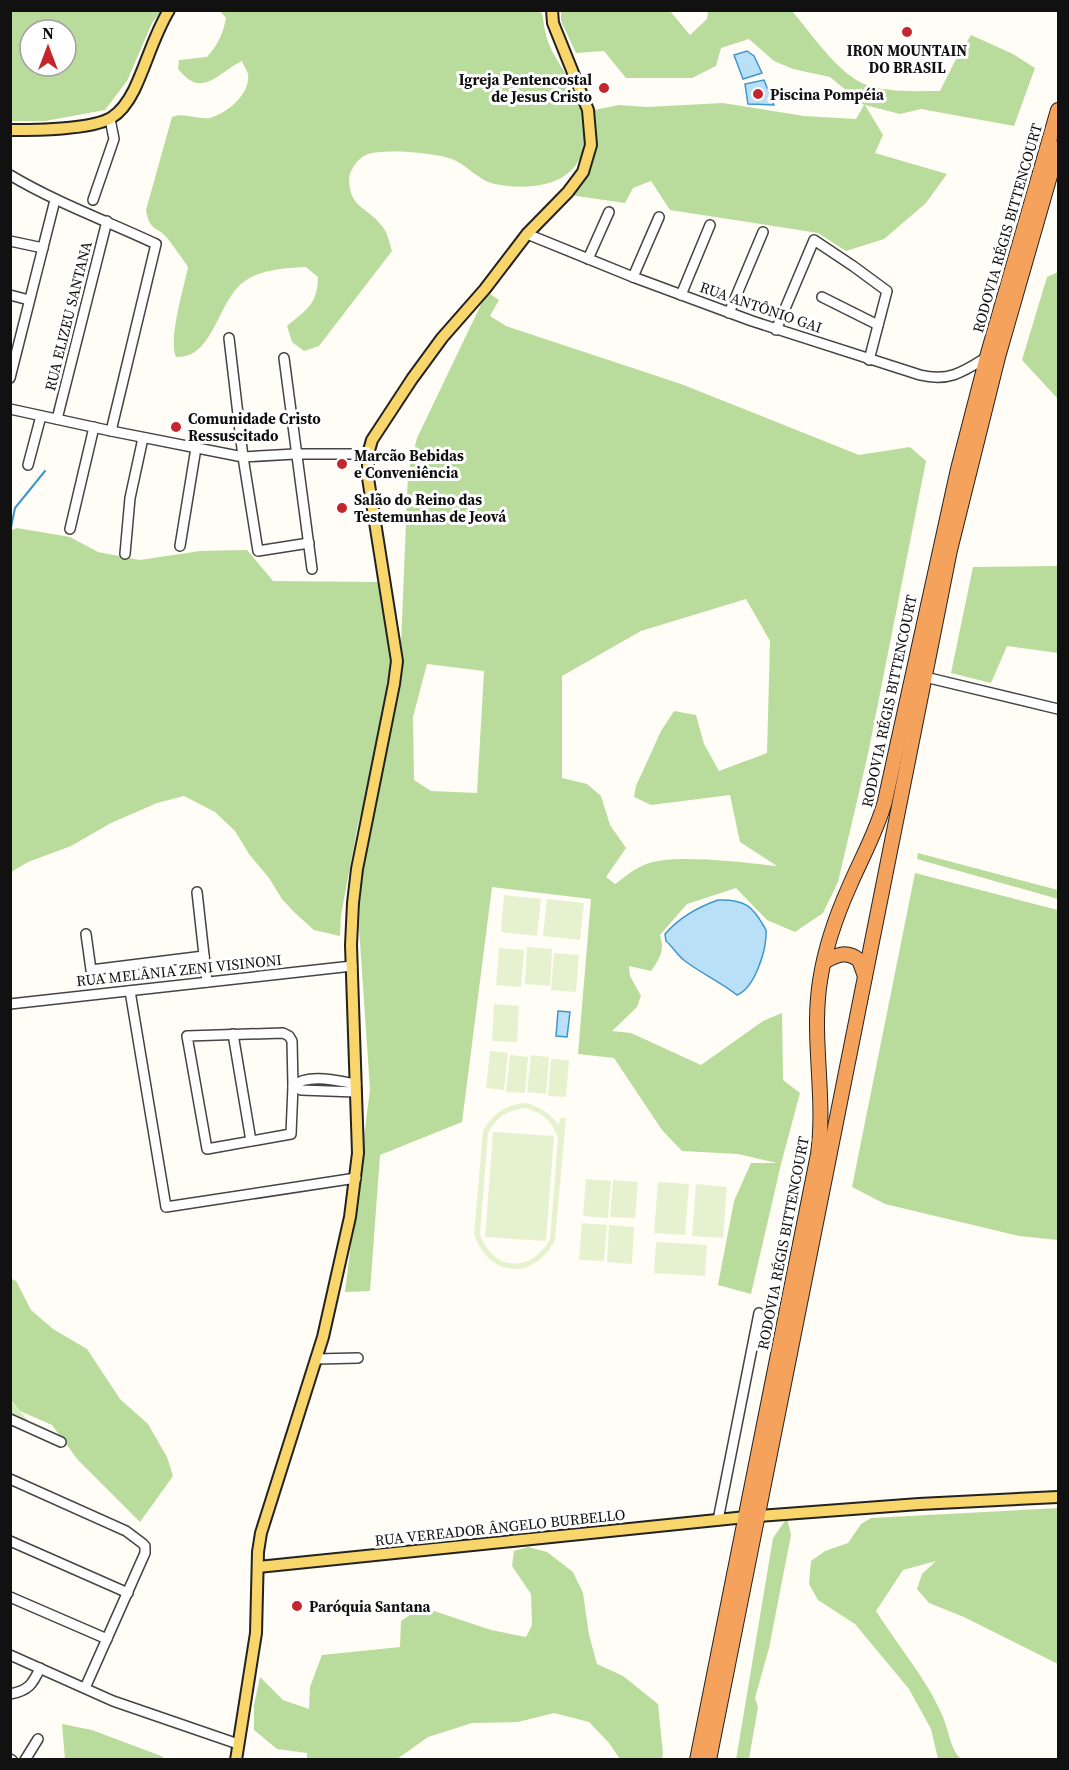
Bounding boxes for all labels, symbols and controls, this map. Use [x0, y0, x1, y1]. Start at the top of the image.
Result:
north arrow [18, 18, 78, 78]
text: N [42, 22, 54, 44]
marker: IRON MOUNTAIN DO BRASIL [900, 25, 914, 39]
place label: IRON MOUNTAIN DO BRASIL [847, 40, 967, 78]
place label: Igreja Pentencostal de Jesus Cristo [459, 69, 593, 107]
marker: Igreja Pentencostal de Jesus Cristo [597, 81, 611, 95]
place label: Piscina Pompéia [770, 84, 885, 105]
marker: Piscina Pompéia [751, 87, 765, 101]
street label: RODOVIA RÉGIS BITTENCOURT [967, 121, 1047, 335]
street label: RUA ELIZEU SANTANA [39, 239, 97, 393]
street label: RUA ANTÔNIO GAI [697, 276, 825, 338]
place label: Comunidade Cristo Ressuscitado [188, 408, 321, 446]
marker: Comunidade Cristo Ressuscitado [169, 420, 183, 434]
place label: Marcão Bebidas e Conveniência [354, 445, 464, 483]
marker: Marcão Bebidas e Conveniência [335, 457, 349, 471]
place label: Salão do Reino das Testemunhas de Jeová [354, 489, 507, 527]
marker: Salão do Reino das Testemunhas de Jeová [335, 501, 349, 515]
street label: RODOVIA RÉGIS BITTENCOURT [856, 593, 922, 809]
street label: RUA MELÂNIA ZENI VISINONI [75, 949, 283, 991]
street label: RODOVIA RÉGIS BITTENCOURT [752, 1135, 814, 1351]
street label: RUA VEREADOR ÂNGELO BURBELLO [374, 1503, 626, 1551]
place label: Paróquia Santana [309, 1596, 432, 1617]
marker: Paróquia Santana [290, 1599, 304, 1613]

